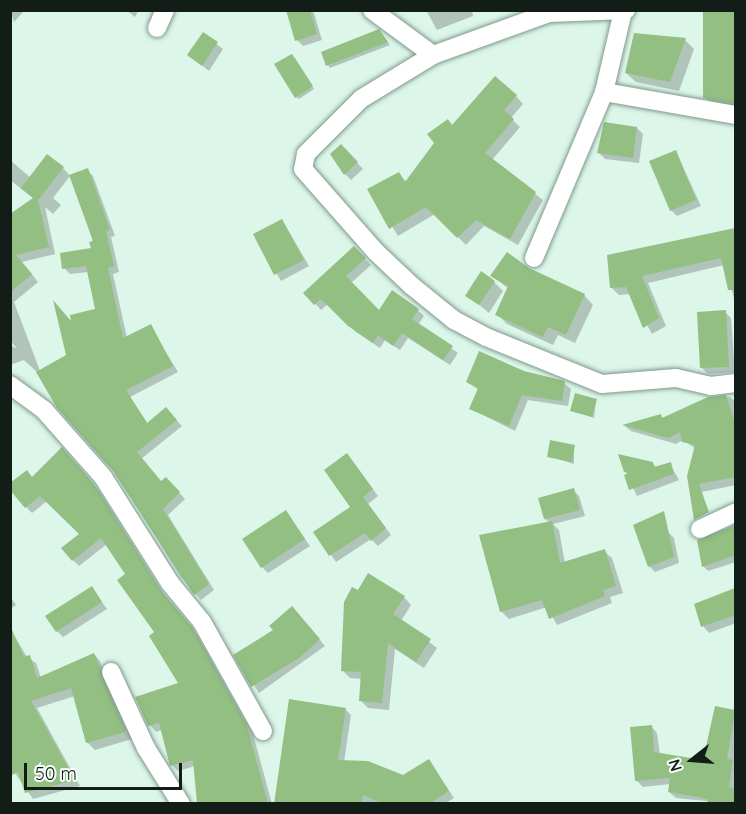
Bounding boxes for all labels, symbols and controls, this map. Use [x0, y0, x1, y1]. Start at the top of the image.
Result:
north arrow [662, 730, 722, 790]
scale bar [27, 751, 184, 789]
text: N [664, 757, 686, 774]
text: 50 m [35, 762, 77, 785]

